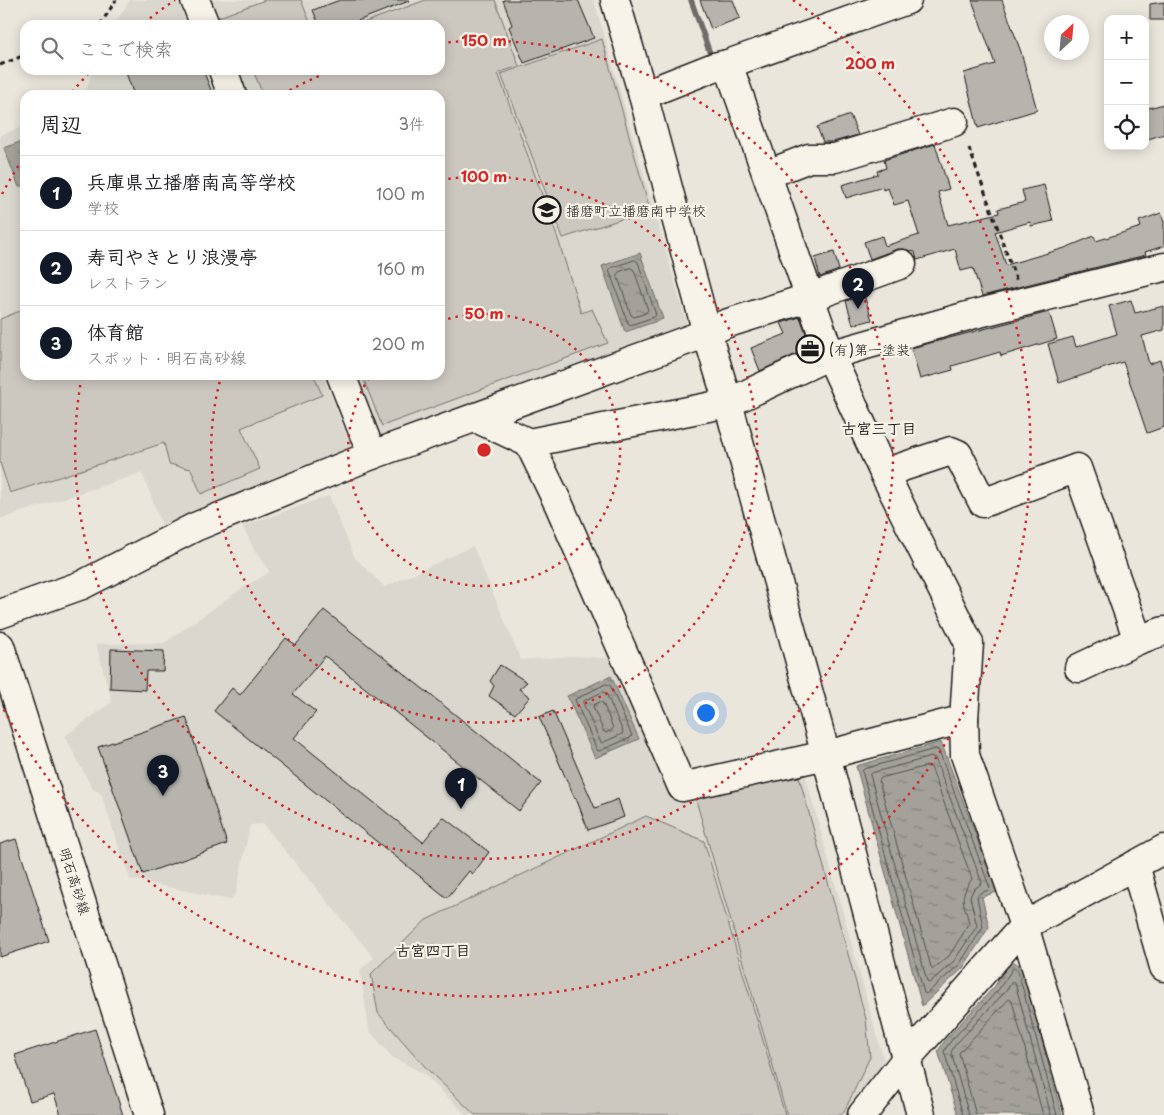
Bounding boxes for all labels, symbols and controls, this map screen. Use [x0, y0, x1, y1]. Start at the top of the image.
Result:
north arrow [1044, 15, 1089, 60]
map controls [1104, 15, 1149, 150]
button: + [1104, 15, 1149, 60]
search box [20, 20, 445, 75]
text: 150 m [461, 28, 507, 51]
icon: search [38, 34, 66, 62]
text: ここで検索 [78, 34, 173, 62]
text: 200 m [845, 51, 895, 74]
button: − [1104, 60, 1149, 105]
button: locate [1104, 105, 1149, 150]
text: 周辺 [40, 107, 82, 139]
text: 3件 [398, 111, 425, 135]
text: 100 m [461, 164, 507, 187]
text: 兵庫県立播磨南高等学校 [87, 167, 296, 195]
text: 1 [52, 181, 60, 205]
text: 100 m [376, 181, 425, 205]
text: 学校 [87, 195, 119, 219]
school or university icon: 播磨町立播磨南中学校 [532, 195, 562, 225]
place label: 播磨町立播磨南中学校 [566, 200, 706, 221]
text: 寿司やきとり浪漫亭 [87, 242, 258, 270]
text: 2 [50, 256, 62, 280]
text: 160 m [377, 256, 425, 280]
pin: 2 [842, 268, 874, 309]
text: レストラン [87, 270, 168, 294]
text: 50 m [465, 301, 503, 324]
text: 体育館 [87, 317, 144, 345]
text: 3 [51, 331, 61, 355]
text: 200 m [372, 331, 425, 355]
office icon: (有)第一塗装 [795, 334, 825, 364]
place label: (有)第一塗装 [829, 339, 910, 360]
text: スポット · 明石高砂線 [87, 345, 246, 369]
district label: 古宮三丁目 [841, 416, 917, 439]
centre of rings [475, 441, 493, 459]
your location [693, 700, 719, 726]
pin: 3 [147, 755, 179, 796]
pin: 1 [445, 768, 477, 809]
street label: 明石高砂線 [54, 844, 96, 918]
district label: 古宮四丁目 [395, 938, 471, 961]

